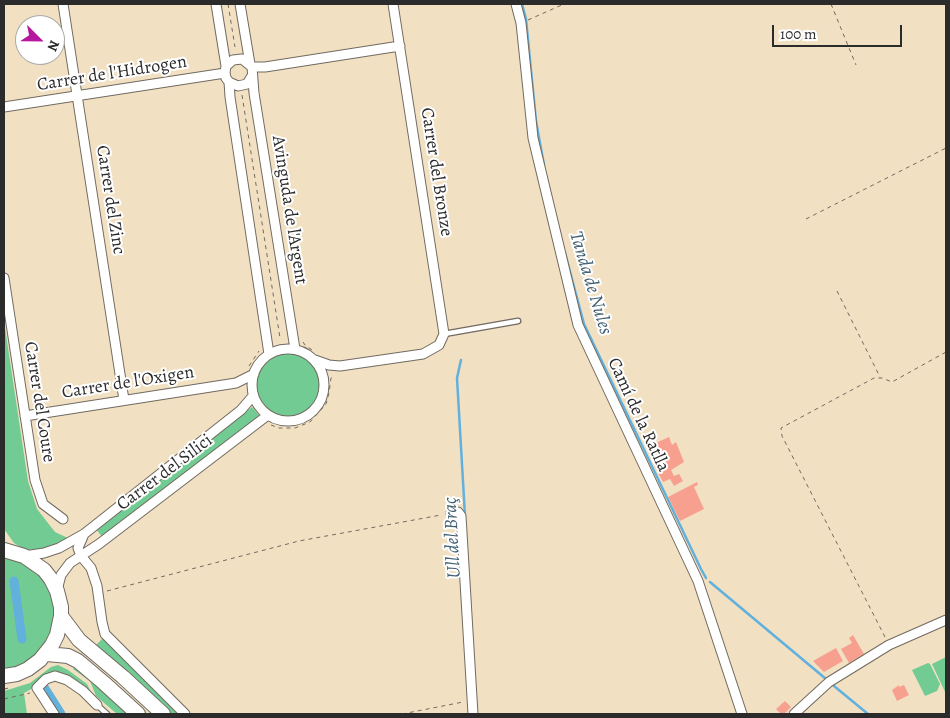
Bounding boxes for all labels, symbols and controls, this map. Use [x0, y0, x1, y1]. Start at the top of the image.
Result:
north arrow [15, 15, 65, 65]
scale bar [775, 15, 905, 47]
text: 100 m [780, 24, 817, 44]
text: N [43, 37, 64, 54]
street label: Carrer de l'Hidrogen [36, 51, 188, 97]
street label: Carrer del Bronze [415, 106, 457, 238]
street label: Avinguda de l'Argent [267, 134, 311, 286]
street label: Carrer del Zinc [91, 144, 129, 256]
water label: Tanda de Nules [564, 229, 616, 337]
street label: Carrer del Coure [19, 340, 59, 464]
street label: Camí de la Ratlla [602, 355, 674, 475]
street label: Carrer de l'Oxigen [60, 362, 196, 404]
street label: Carrer del Silici [113, 430, 217, 516]
water label: Ull del Braç [439, 497, 467, 579]

